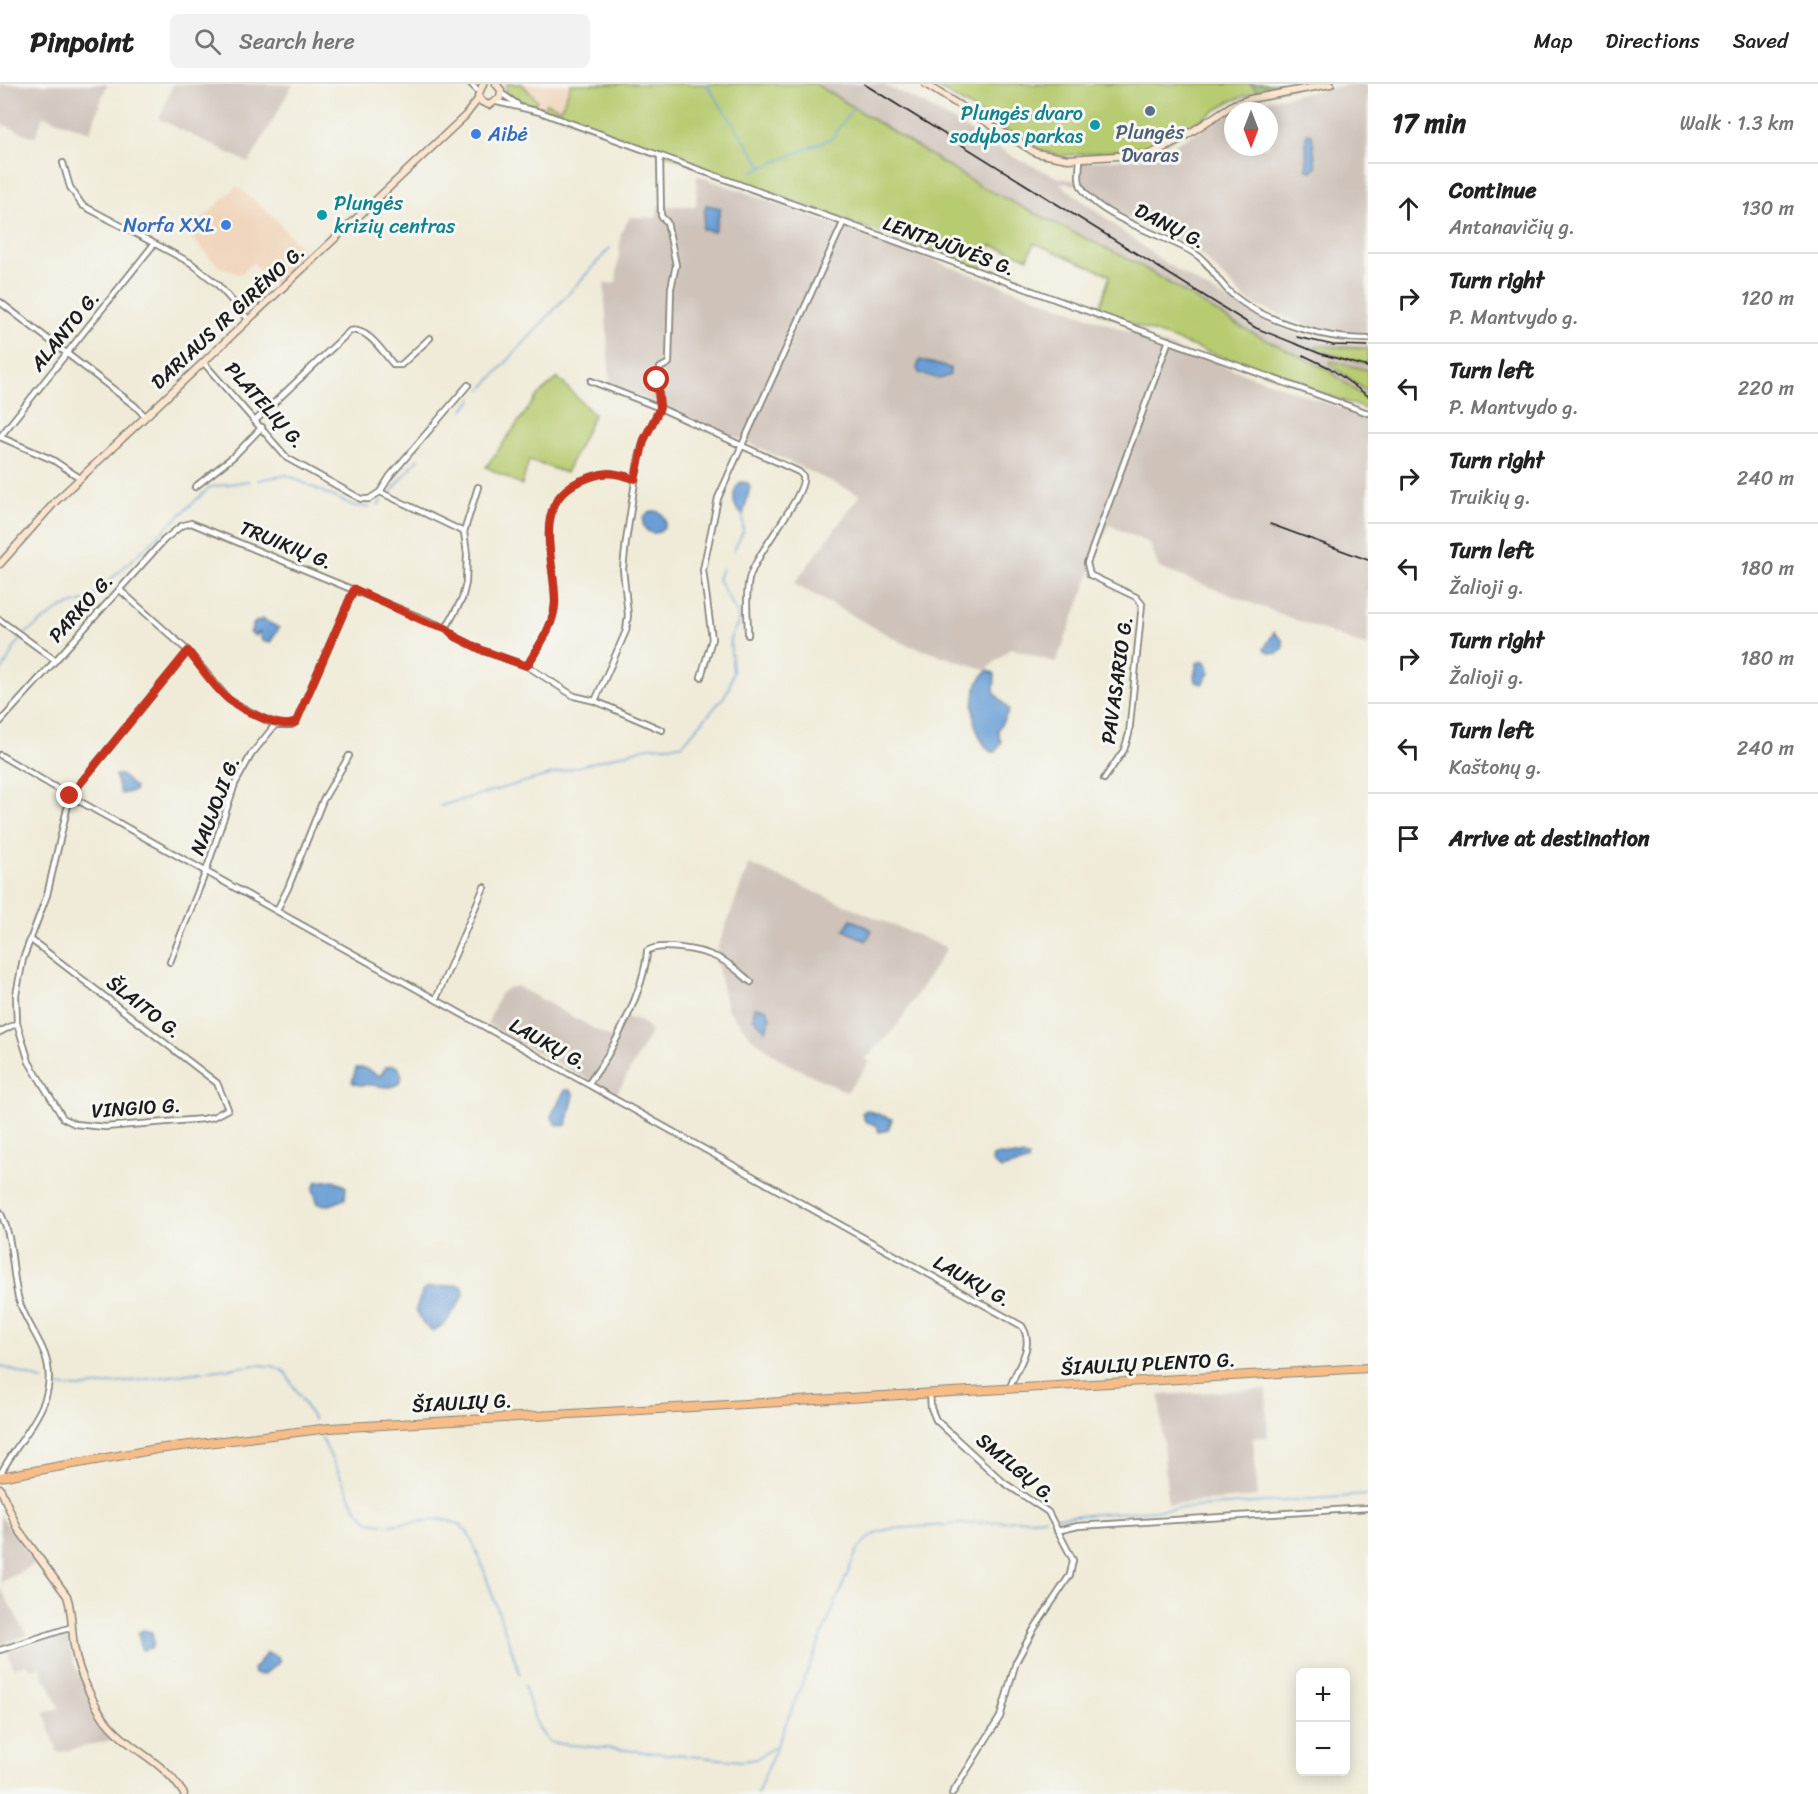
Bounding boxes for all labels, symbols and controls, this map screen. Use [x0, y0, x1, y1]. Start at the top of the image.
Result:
search box [170, 14, 590, 68]
text: Pinpoint [30, 17, 134, 66]
text: Search here [239, 22, 355, 61]
text: Map [1534, 22, 1572, 60]
text: Directions [1605, 22, 1700, 60]
text: Saved [1733, 22, 1788, 60]
icon: search [191, 25, 224, 58]
place label: Plungės dvaro sodybos parkas [949, 96, 1084, 154]
text: 17 min [1392, 100, 1466, 146]
north arrow [1224, 102, 1278, 156]
marker: Plungės Dvaras [1143, 104, 1157, 118]
text: Walk · 1.3 km [1680, 106, 1794, 141]
place label: Plungės Dvaras [1116, 115, 1185, 173]
place label: Aibė [487, 117, 528, 152]
marker: Plungės dvaro sodybos parkas [1088, 118, 1102, 132]
marker: Aibė [469, 127, 483, 141]
text: Continue [1449, 171, 1537, 210]
place label: Plungės krizių centras [334, 186, 456, 244]
text: 130 m [1741, 191, 1794, 226]
icon: ahead [1392, 192, 1425, 225]
street label: DANŲ G. [1128, 193, 1212, 259]
street label: LENTPJŪVĖS G. [878, 206, 1020, 286]
place label: Norfa XXL [123, 208, 215, 243]
marker: Plungės krizių centras [315, 208, 329, 222]
text: Antanavičių g. [1449, 210, 1575, 245]
marker: Norfa XXL [219, 218, 233, 232]
street label: DARIAUS IR GIRĖNO G. [143, 236, 313, 398]
text: Turn right [1449, 261, 1544, 300]
text: 120 m [1741, 281, 1794, 316]
icon: right [1392, 282, 1425, 315]
street label: ALANTO G. [21, 283, 109, 380]
text: P. Mantvydo g. [1449, 300, 1579, 335]
text: Turn left [1449, 351, 1534, 390]
street label: PLATELIŲ G. [216, 353, 314, 457]
route start [643, 366, 669, 392]
text: 220 m [1738, 371, 1794, 406]
icon: left [1392, 372, 1425, 405]
text: P. Mantvydo g. [1449, 390, 1579, 425]
text: Turn right [1449, 441, 1544, 480]
text: 240 m [1737, 461, 1794, 496]
icon: right [1392, 462, 1425, 495]
text: Truikių g. [1449, 480, 1531, 515]
street label: TRUIKIŲ G. [234, 510, 338, 580]
text: Turn left [1449, 531, 1534, 570]
text: 180 m [1740, 551, 1794, 586]
icon: left [1392, 552, 1425, 585]
street label: PARKO G. [40, 565, 122, 651]
text: Žalioji g. [1449, 570, 1524, 605]
street label: PAVASARIO G. [1091, 614, 1143, 746]
text: Turn right [1449, 621, 1544, 660]
text: 180 m [1740, 641, 1794, 676]
icon: right [1392, 642, 1425, 675]
text: Žalioji g. [1449, 660, 1524, 695]
text: Turn left [1449, 711, 1534, 750]
text: 240 m [1737, 731, 1794, 766]
icon: left [1392, 732, 1425, 765]
text: Kaštonų g. [1449, 750, 1542, 785]
street label: NAUJOJI G. [180, 751, 250, 861]
route end [56, 782, 82, 808]
text: Arrive at destination [1449, 819, 1650, 858]
icon: arrive [1392, 822, 1425, 855]
street label: ŠLAITO G. [98, 966, 190, 1048]
street label: LAUKŲ G. [503, 1008, 593, 1080]
street label: VINGIO G. [90, 1087, 182, 1129]
street label: LAUKŲ G. [927, 1245, 1017, 1317]
street label: ŠIAULIŲ PLENTO G. [1060, 1342, 1236, 1386]
street label: ŠIAULIŲ G. [411, 1383, 513, 1423]
street label: SMILGŲ G. [968, 1424, 1064, 1512]
map controls [1296, 1668, 1350, 1776]
button: + [1296, 1668, 1350, 1722]
button: − [1296, 1722, 1350, 1776]

